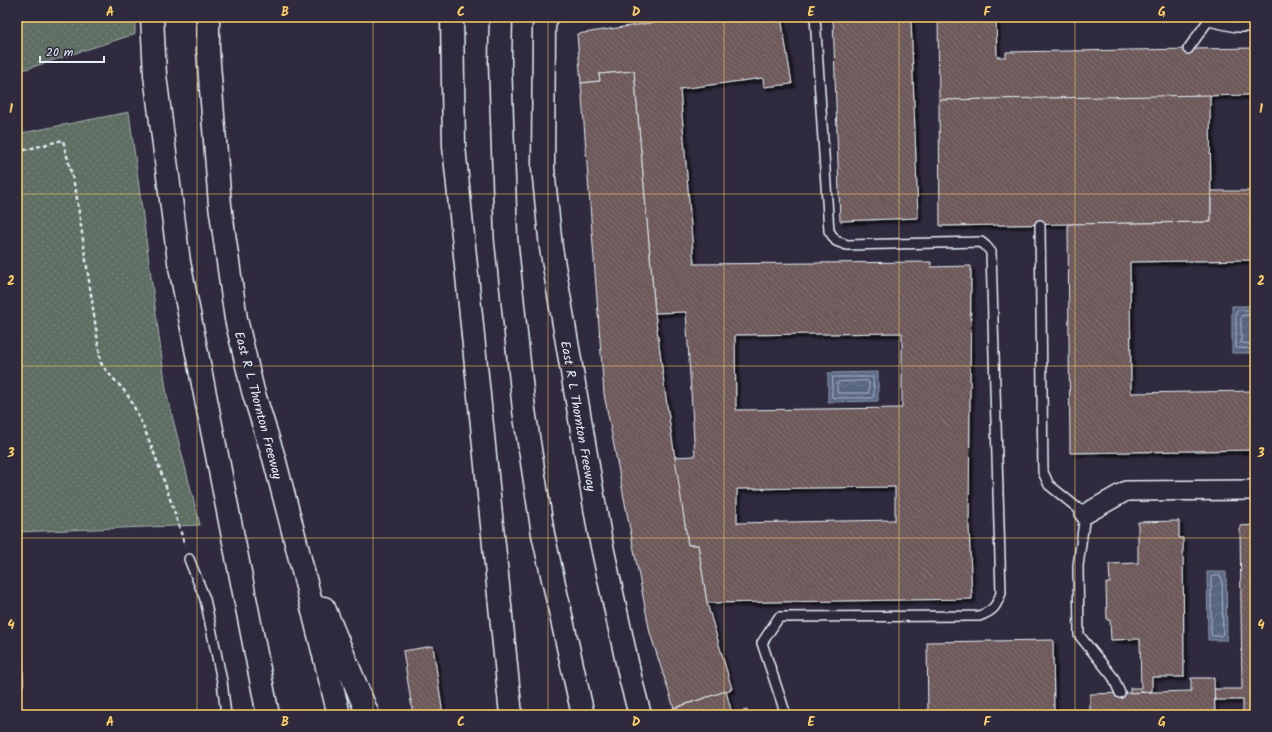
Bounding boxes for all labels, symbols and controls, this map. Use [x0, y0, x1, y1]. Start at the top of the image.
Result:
text: A [106, 2, 114, 23]
text: B [281, 2, 289, 23]
text: C [457, 2, 465, 23]
text: D [632, 2, 641, 23]
text: E [807, 2, 815, 23]
text: F [983, 2, 991, 23]
text: G [1158, 2, 1166, 23]
scale bar [40, 38, 104, 64]
text: 20 m [46, 43, 74, 62]
text: 1 [9, 99, 13, 120]
text: 1 [1259, 99, 1263, 120]
text: 2 [7, 271, 15, 292]
text: 2 [1257, 271, 1265, 292]
street label: East R L Thornton Freeway [228, 329, 288, 483]
street label: East R L Thornton Freeway [554, 339, 601, 494]
text: 3 [6, 443, 15, 464]
text: 3 [1256, 443, 1265, 464]
text: 4 [7, 615, 15, 636]
text: 4 [1257, 615, 1265, 636]
text: A [106, 712, 114, 732]
text: B [281, 712, 289, 732]
text: C [457, 712, 465, 732]
text: D [632, 712, 641, 732]
text: E [807, 712, 815, 732]
text: F [983, 712, 991, 732]
text: G [1158, 712, 1166, 732]

